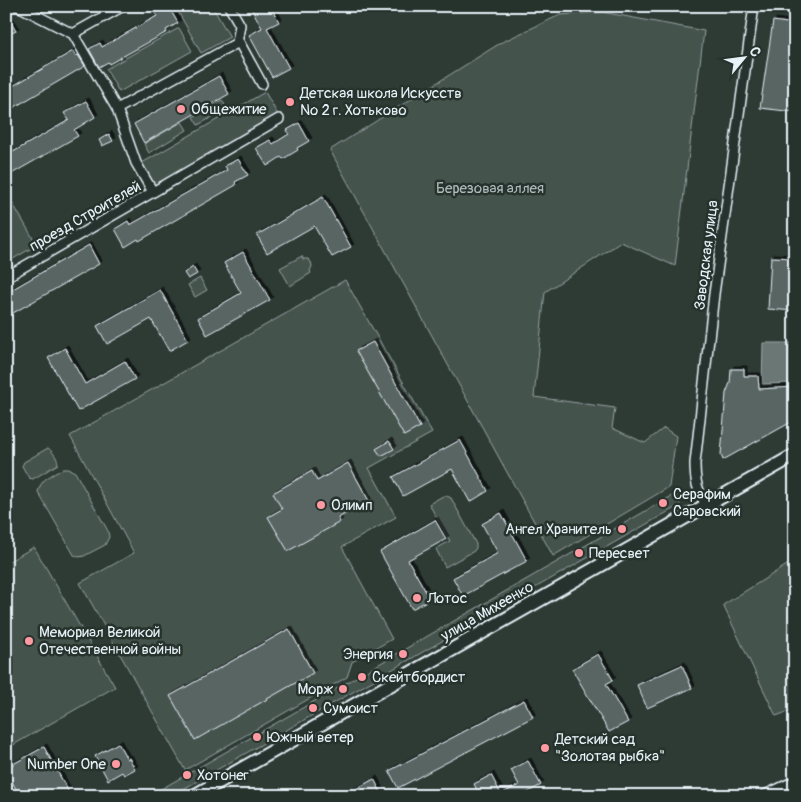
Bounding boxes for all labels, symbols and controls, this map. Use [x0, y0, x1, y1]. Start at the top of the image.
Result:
north arrow [718, 32, 768, 82]
text: С [745, 44, 765, 60]
place label: Детская школа Искусств № 2 г. Хотьково [299, 84, 462, 120]
marker: Детская школа Искусств № 2 г. Хотьково [284, 96, 296, 108]
place label: Общежитие [191, 100, 267, 119]
marker: Общежитие [175, 103, 187, 115]
street label: проезд Строителей [26, 177, 144, 256]
park label: Березовая аллея [436, 179, 544, 198]
street label: Заводская улица [690, 199, 723, 311]
place label: Серафим Саровский [673, 485, 741, 521]
place label: Олимп [331, 496, 373, 515]
marker: Серафим Саровский [657, 497, 669, 509]
marker: Олимп [315, 499, 327, 511]
place label: Ангел Хранитель [505, 520, 612, 539]
marker: Ангел Хранитель [616, 523, 628, 535]
place label: Пересвет [589, 544, 650, 563]
marker: Пересвет [573, 547, 585, 559]
street label: улица Михеенко [437, 577, 537, 646]
place label: Лотос [426, 589, 468, 608]
marker: Лотос [411, 592, 423, 604]
place label: Мемориал Великой Отечественной войны [39, 623, 181, 659]
marker: Мемориал Великой Отечественной войны [23, 635, 35, 647]
place label: Энергия [343, 645, 393, 664]
marker: Энергия [397, 648, 409, 660]
place label: Скейтбордист [372, 668, 466, 687]
marker: Скейтбордист [356, 671, 368, 683]
place label: Морж [297, 680, 333, 699]
marker: Морж [337, 683, 349, 695]
place label: Сумоист [323, 699, 379, 718]
marker: Сумоист [307, 702, 319, 714]
place label: Южный ветер [267, 728, 354, 747]
place label: Детский сад "Золотая рыбка" [554, 730, 665, 766]
marker: Южный ветер [251, 731, 263, 743]
marker: Детский сад "Золотая рыбка" [539, 742, 551, 754]
place label: Number One [27, 755, 107, 774]
marker: Number One [110, 758, 122, 770]
place label: Хотонег [197, 766, 249, 785]
marker: Хотонег [181, 769, 193, 781]

